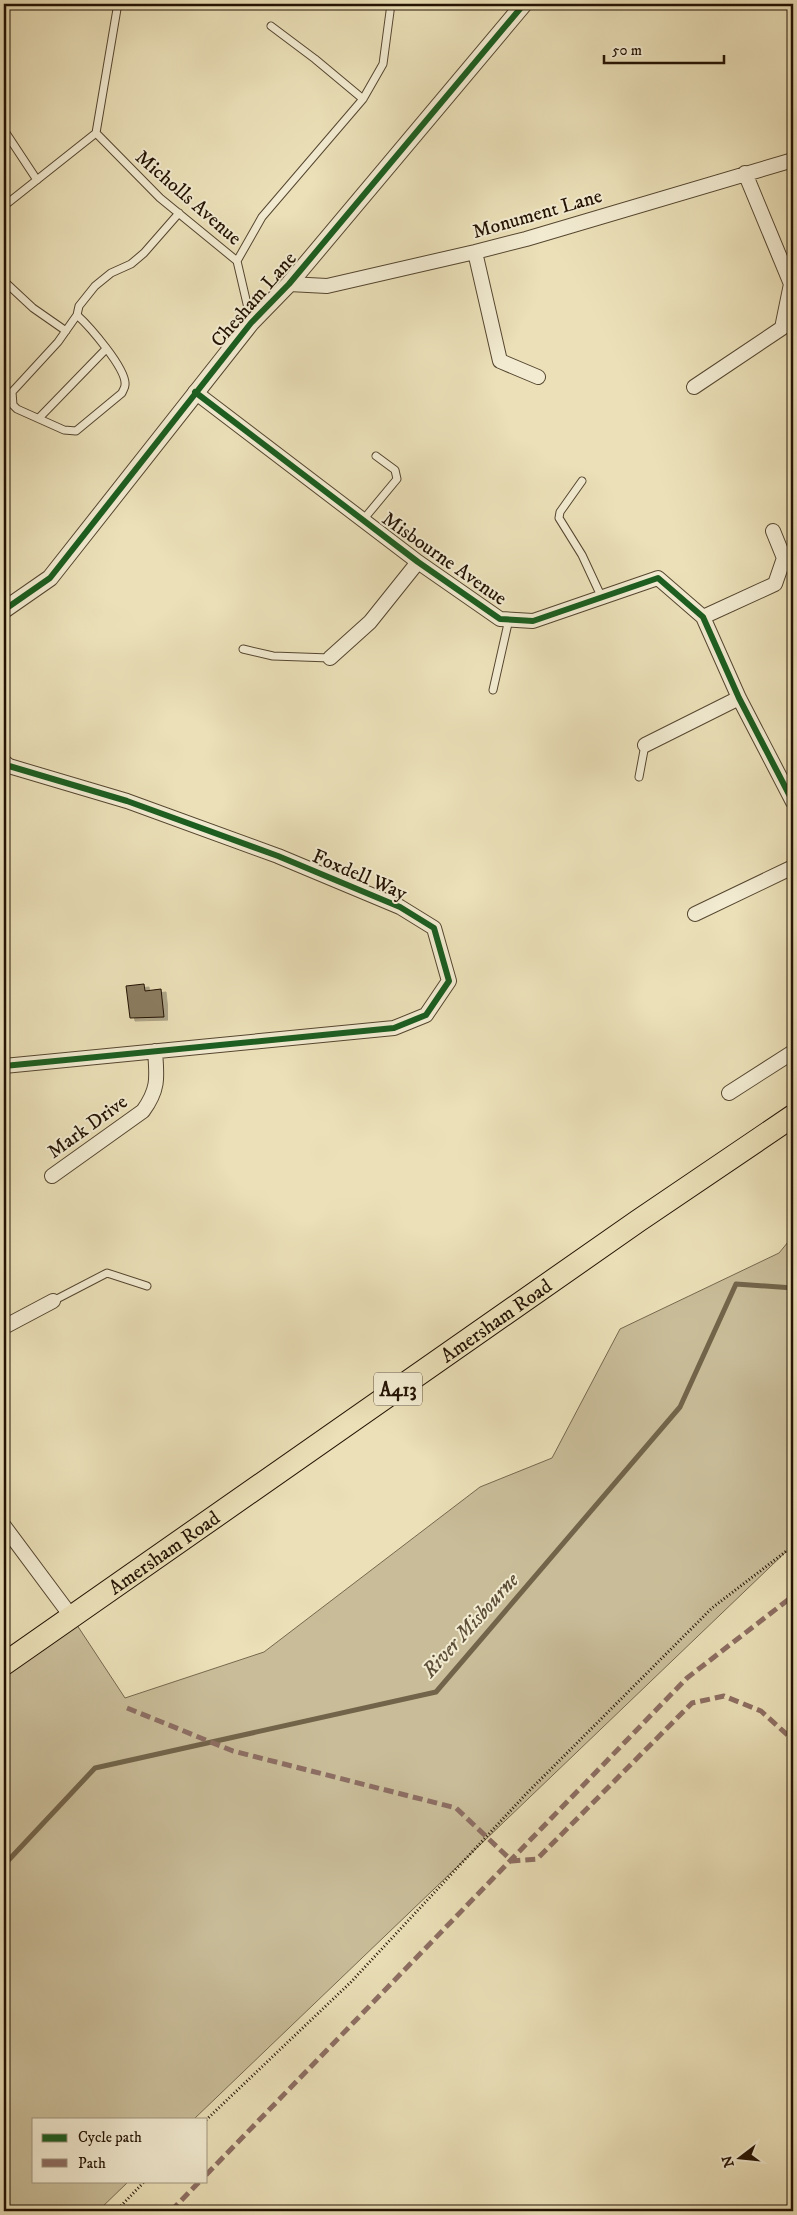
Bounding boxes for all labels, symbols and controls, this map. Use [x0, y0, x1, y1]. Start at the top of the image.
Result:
scale bar [604, 32, 724, 64]
text: 50 m [612, 41, 642, 60]
street label: Micholls Avenue [130, 145, 246, 251]
street label: Monument Lane [470, 184, 605, 245]
street label: Chesham Lane [206, 247, 302, 353]
street label: Misbourne Avenue [377, 507, 511, 612]
street label: Foxdell Way [308, 844, 411, 907]
street label: Mark Drive [43, 1090, 133, 1165]
street label: Amersham Road [436, 1274, 557, 1369]
road number: A413 [374, 1372, 422, 1406]
street label: Amersham Road [104, 1506, 225, 1601]
water label: River Misbourne [416, 1567, 525, 1684]
legend [32, 2118, 208, 2182]
text: Cycle path [78, 2128, 142, 2147]
north arrow [714, 2132, 764, 2182]
text: N [718, 2153, 739, 2169]
text: Path [78, 2154, 106, 2173]

